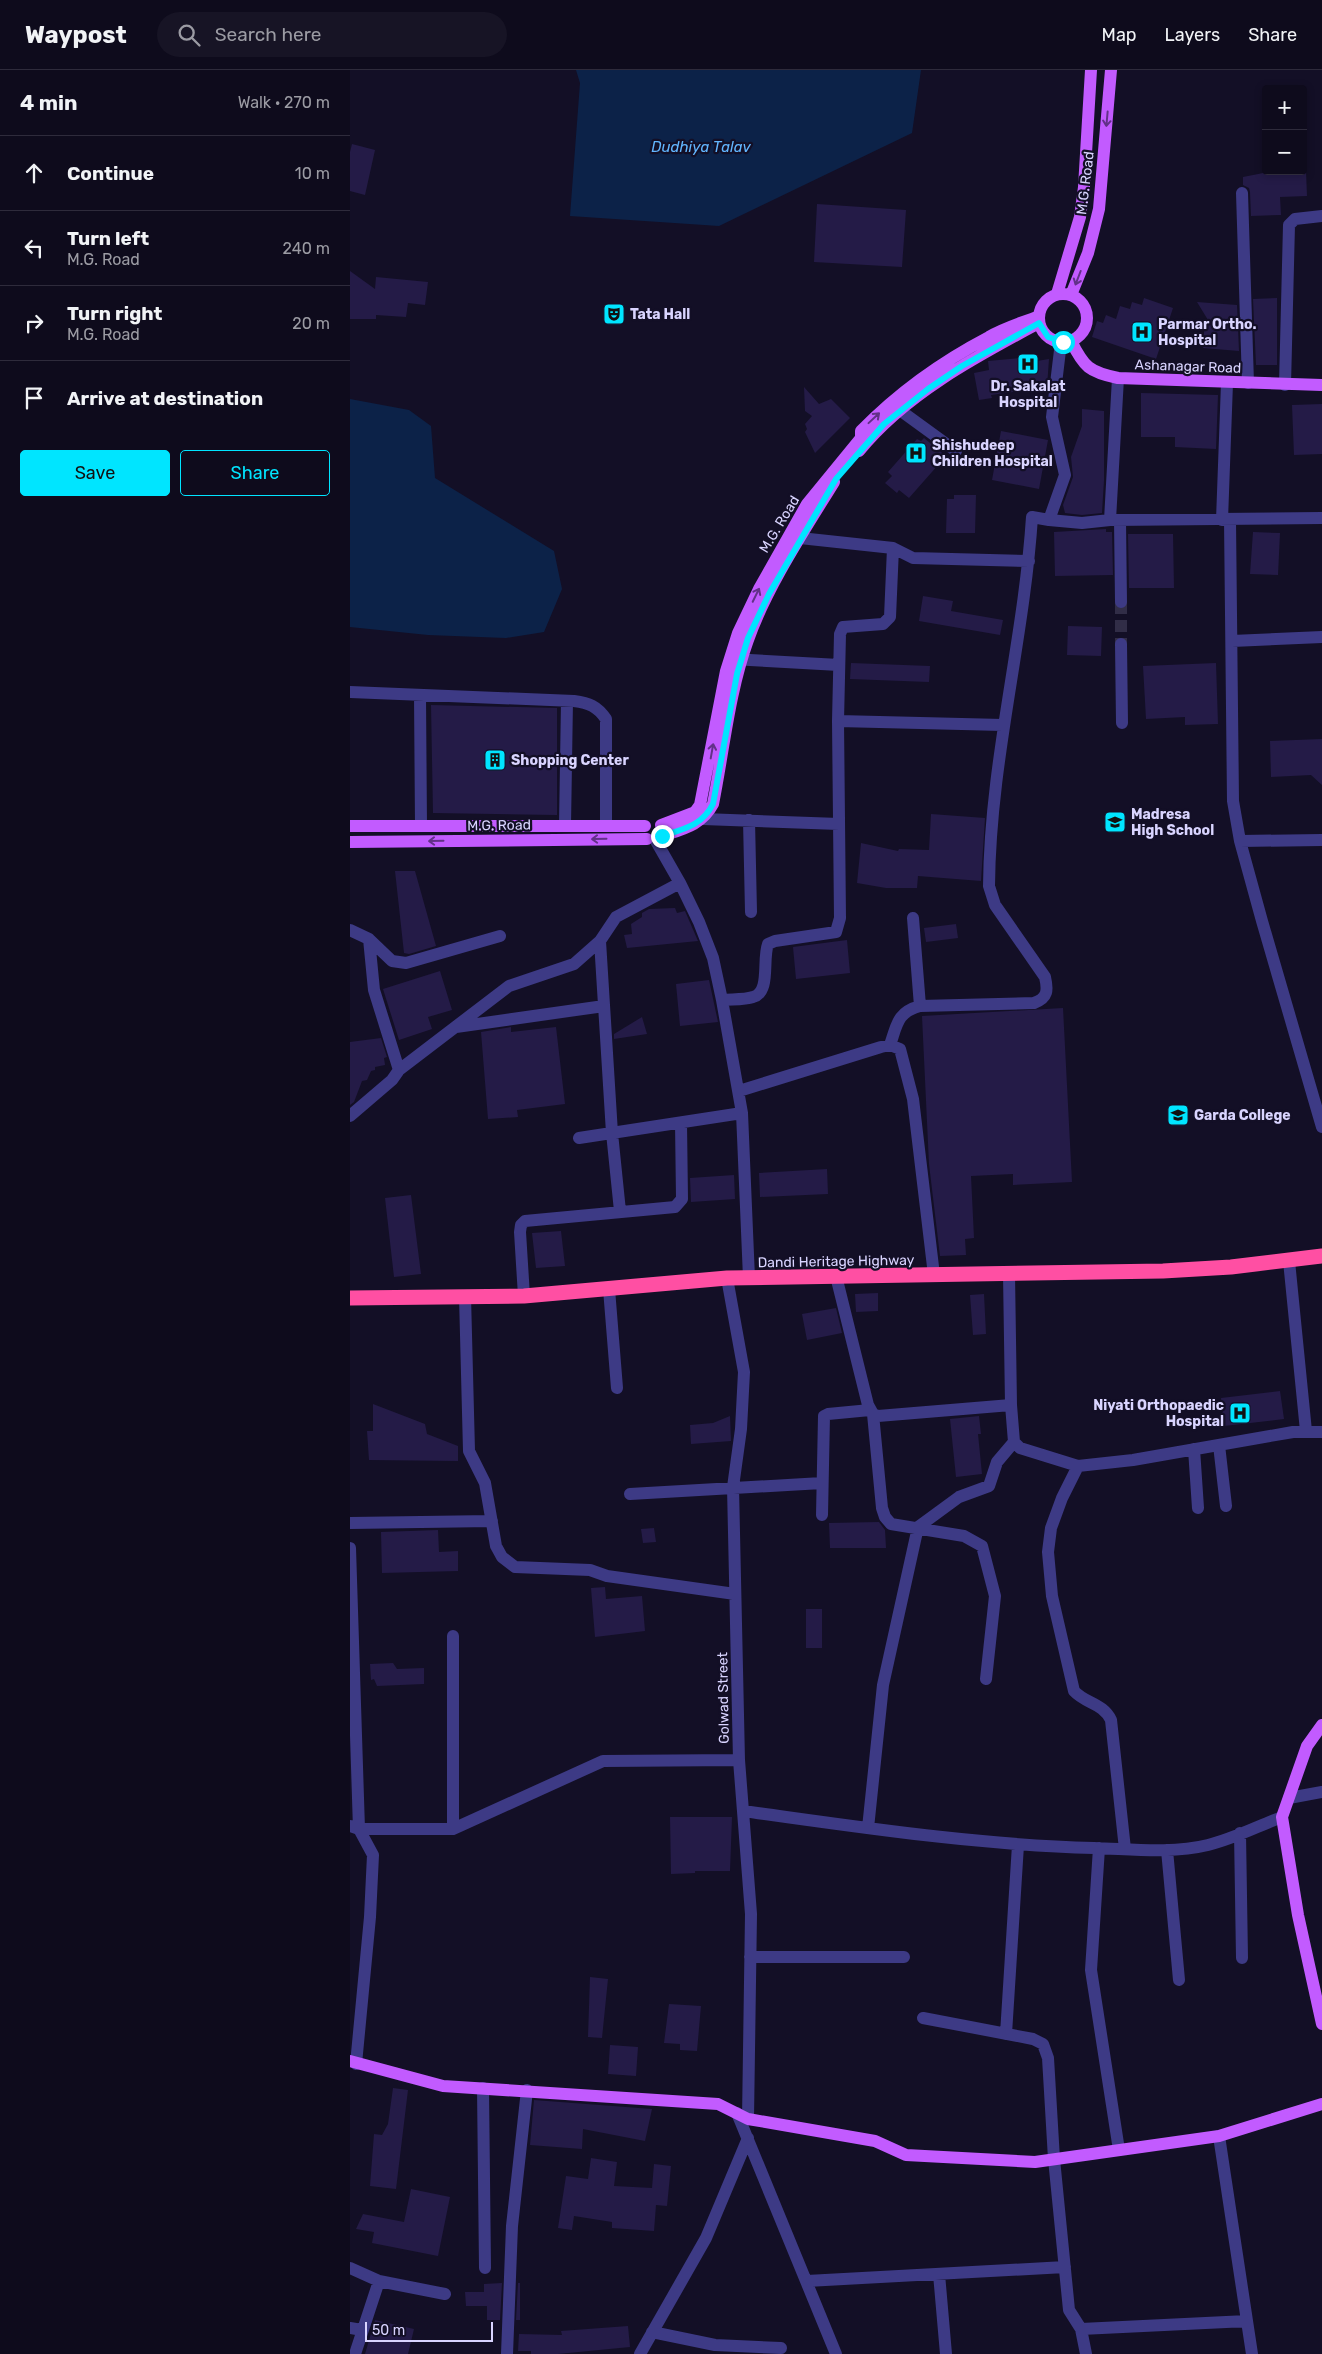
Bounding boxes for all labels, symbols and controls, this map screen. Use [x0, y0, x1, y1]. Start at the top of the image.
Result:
search box [157, 12, 507, 57]
text: Waypost [25, 21, 127, 49]
icon: search [175, 21, 203, 49]
text: Search here [215, 23, 321, 46]
text: Map [1102, 24, 1137, 46]
text: Layers [1165, 24, 1220, 46]
text: Share [1248, 24, 1297, 46]
map controls [1262, 85, 1307, 175]
button: + [1262, 85, 1307, 130]
text: 4 min [20, 90, 78, 115]
text: Walk · 270 m [238, 93, 330, 112]
one-way arrow [1102, 110, 1112, 126]
button: − [1262, 130, 1307, 175]
water label: Dudhiya Talav [651, 138, 752, 156]
street label: M.G. Road [1073, 150, 1098, 216]
icon: ahead [20, 159, 48, 187]
text: Continue [67, 162, 154, 185]
text: 10 m [295, 164, 330, 183]
text: Turn left [67, 227, 149, 250]
icon: left [20, 234, 48, 262]
text: 240 m [283, 239, 330, 258]
text: M.G. Road [67, 250, 140, 269]
one-way arrow [1073, 269, 1082, 285]
text: Turn right [67, 302, 162, 325]
theatre icon: Tata Hall [602, 302, 626, 326]
place label: Tata Hall [630, 306, 690, 323]
icon: right [20, 309, 48, 337]
text: 20 m [292, 314, 330, 333]
place label: Parmar Ortho. Hospital [1158, 316, 1257, 349]
hospital icon: Parmar Ortho. Hospital [1130, 320, 1154, 344]
text: M.G. Road [67, 325, 140, 344]
route start [1052, 331, 1075, 354]
hospital icon: Dr. Sakalat Hospital [1016, 352, 1040, 376]
street label: Ashanagar Road [1134, 356, 1242, 377]
place label: Dr. Sakalat Hospital [990, 378, 1066, 411]
icon: arrive [20, 384, 48, 412]
text: Arrive at destination [67, 387, 263, 410]
one-way arrow [868, 412, 880, 424]
place label: Shishudeep Children Hospital [932, 437, 1053, 470]
hospital icon: Shishudeep Children Hospital [904, 441, 928, 465]
button: Save [20, 450, 170, 496]
button: Share [180, 450, 330, 496]
street label: M.G. Road [756, 493, 803, 556]
one-way arrow [752, 588, 761, 603]
one-way arrow [707, 743, 717, 759]
building icon: Shopping Center [483, 748, 507, 772]
place label: Shopping Center [511, 752, 629, 769]
place label: Madresa High School [1131, 806, 1214, 839]
school or university icon: Madresa High School [1103, 810, 1127, 834]
street label: M.G. Road [467, 816, 531, 835]
route end [651, 825, 674, 848]
one-way arrow [591, 835, 607, 844]
one-way arrow [428, 836, 444, 846]
school or university icon: Garda College [1166, 1103, 1190, 1127]
place label: Garda College [1194, 1107, 1291, 1124]
street label: Dandi Heritage Highway [757, 1252, 915, 1271]
place label: Niyati Orthopaedic Hospital [1093, 1397, 1224, 1430]
hospital icon: Niyati Orthopaedic Hospital [1228, 1401, 1252, 1425]
street label: Golwad Street [714, 1651, 733, 1744]
scale bar [365, 2319, 492, 2342]
text: 50 m [372, 2322, 405, 2339]

